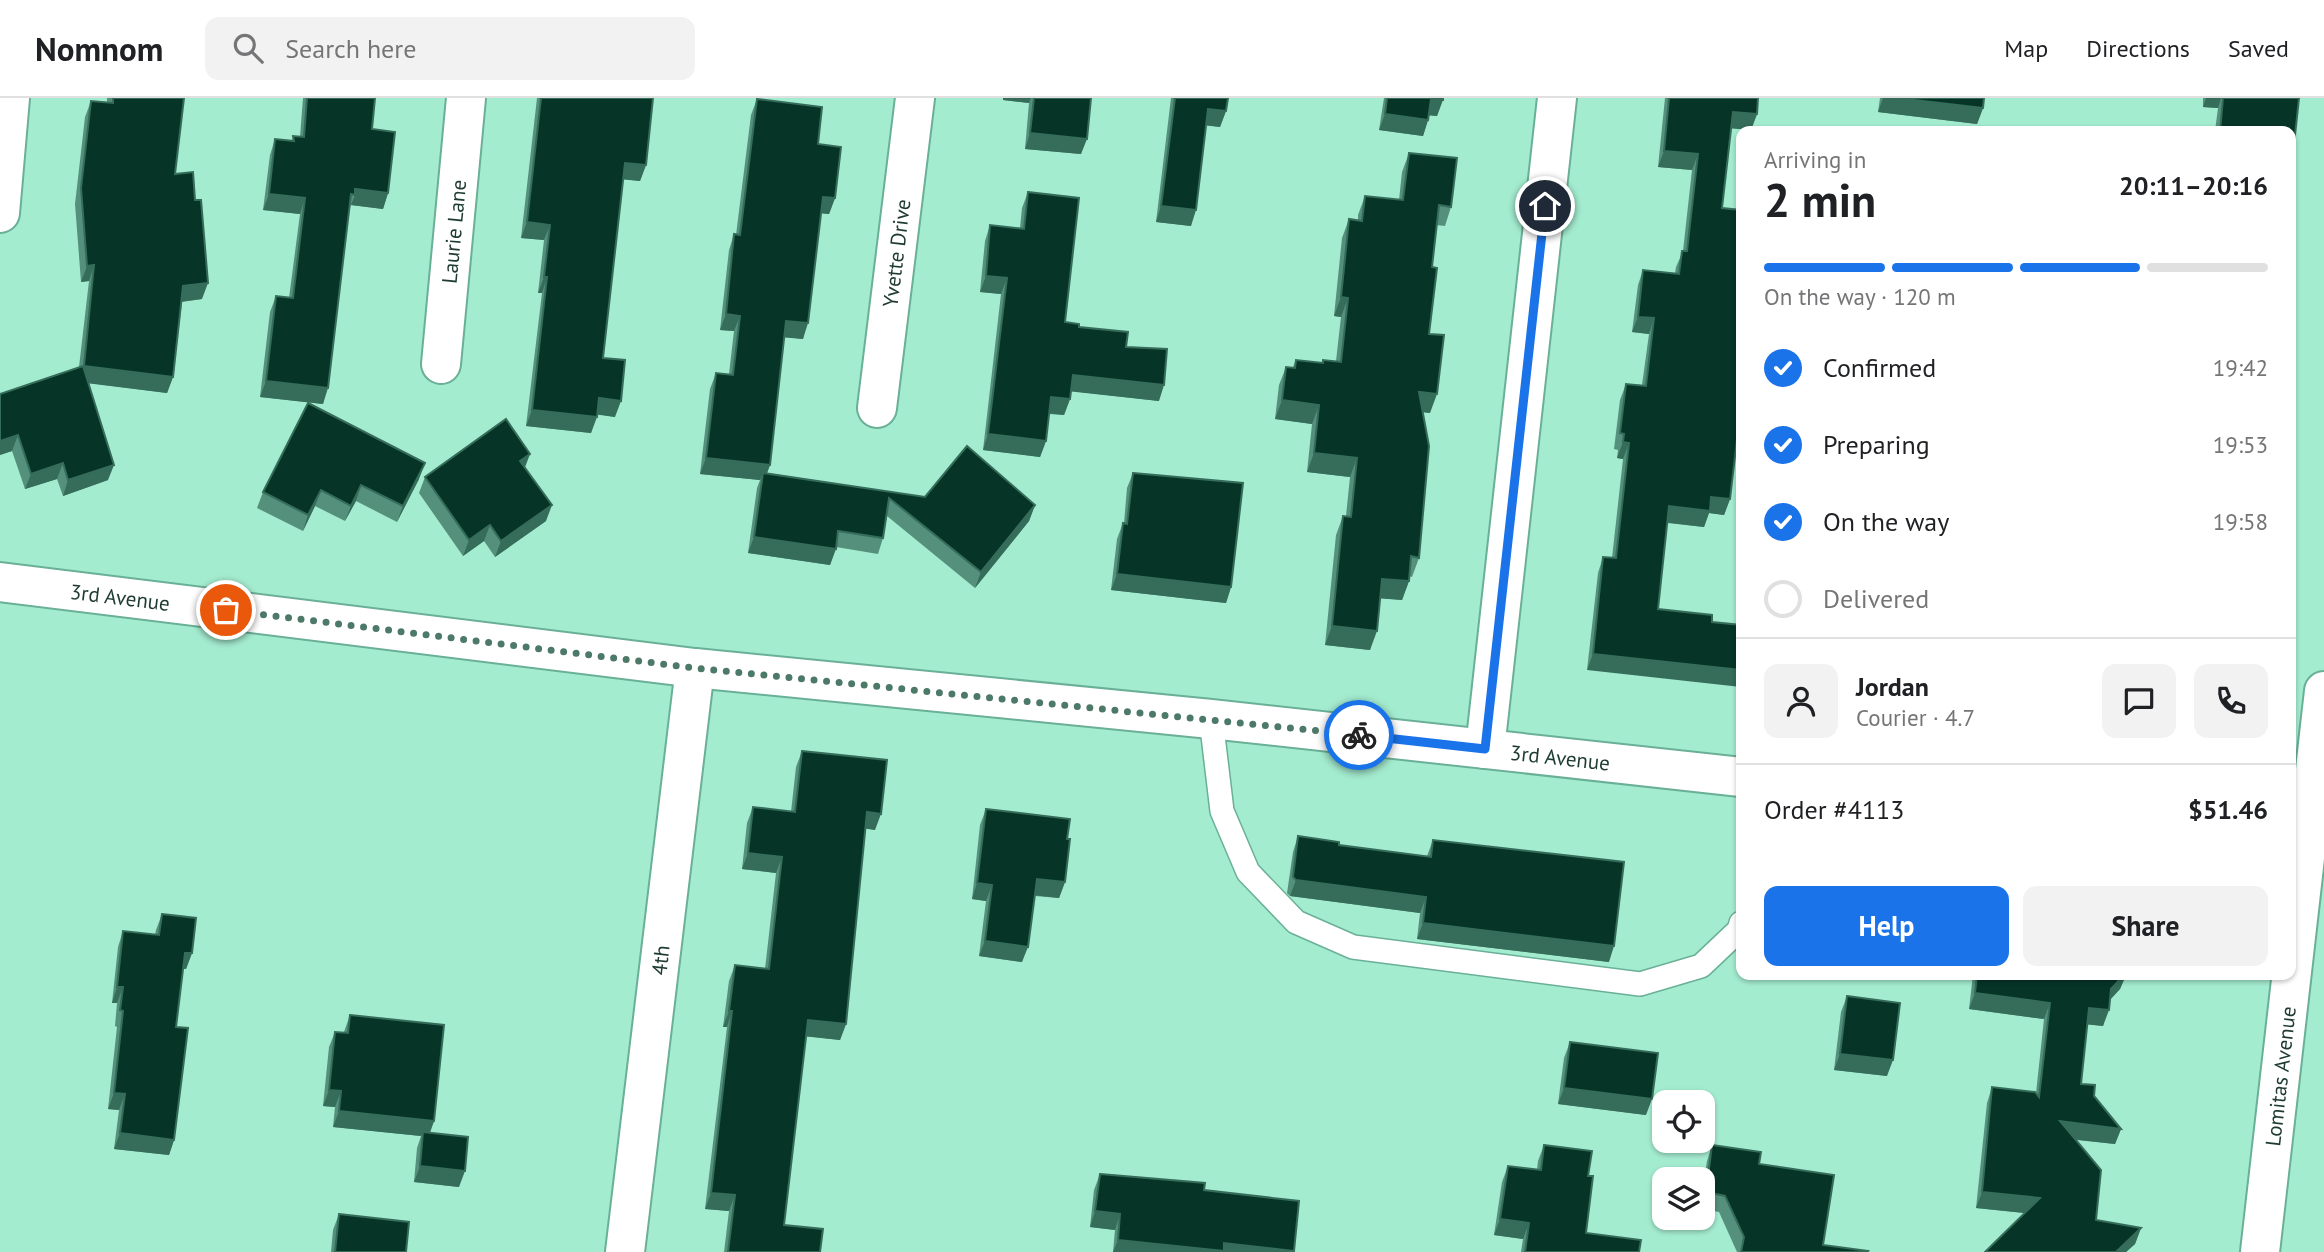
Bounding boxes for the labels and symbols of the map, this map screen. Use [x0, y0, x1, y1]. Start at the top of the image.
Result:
pin [1515, 176, 1575, 236]
street label: Laurie Lane [435, 178, 472, 285]
street label: Yvette Drive [876, 198, 916, 309]
street label: 3rd Avenue [69, 577, 172, 616]
pin [196, 580, 256, 640]
courier [1324, 700, 1394, 770]
street label: 3rd Avenue [1509, 738, 1612, 776]
street label: 4th [645, 944, 675, 977]
street label: Lomitas Avenue [2259, 1005, 2301, 1147]

